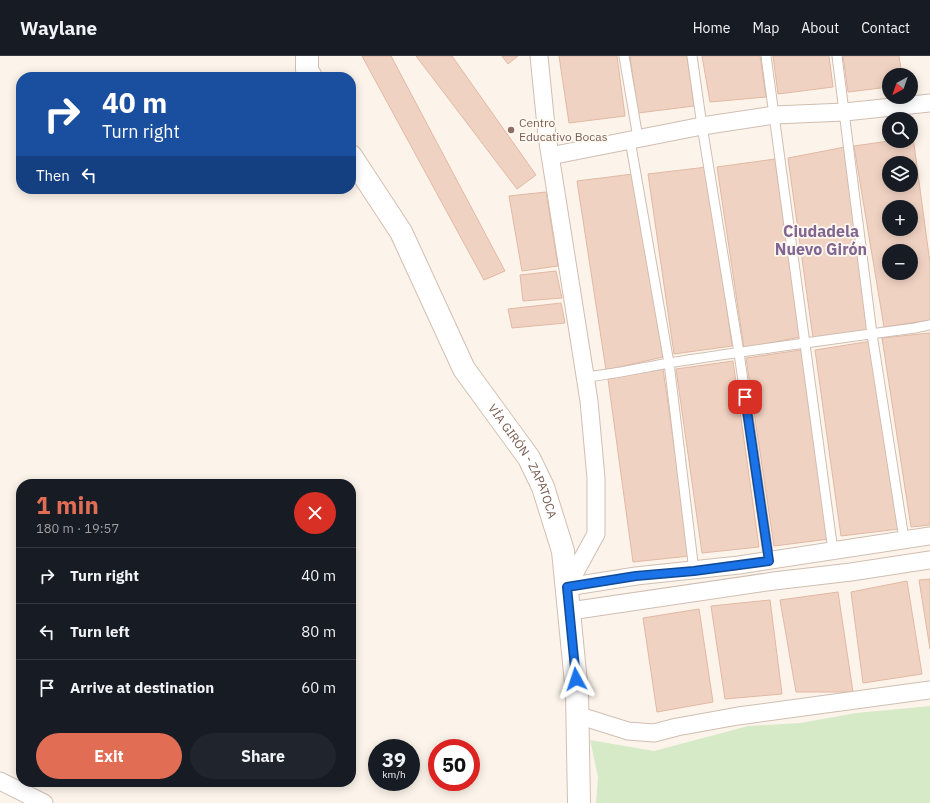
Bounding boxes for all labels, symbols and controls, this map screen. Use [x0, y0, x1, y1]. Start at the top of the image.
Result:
text: Waylane [20, 16, 97, 40]
text: Home [693, 19, 730, 37]
text: Map [752, 19, 779, 37]
text: About [801, 19, 839, 37]
text: Contact [861, 19, 910, 37]
north arrow [882, 68, 918, 104]
map controls [882, 68, 918, 280]
text: 40 m [102, 84, 167, 121]
icon: right [36, 88, 88, 140]
button: search [882, 112, 918, 148]
place label: Centro Educativo Bocas [519, 115, 608, 144]
text: Turn right [102, 120, 180, 143]
marker: Centro Educativo Bocas [506, 125, 516, 135]
button: layers [882, 156, 918, 192]
icon: left [78, 164, 100, 186]
text: Then [36, 166, 70, 185]
button: + [882, 200, 918, 236]
district label: Ciudadela Nuevo Girón [775, 221, 867, 259]
button: − [882, 244, 918, 280]
pin [728, 380, 762, 414]
icon: arrive [734, 386, 756, 408]
street label: VÍA GIRÓN - ZAPATOCA [485, 401, 560, 520]
text: 1 min [36, 489, 99, 521]
button: close [294, 492, 336, 534]
text: 180 m · 19:57 [36, 520, 119, 537]
icon: right [36, 565, 58, 587]
text: Turn right [70, 566, 139, 585]
text: 40 m [301, 566, 336, 585]
icon: left [36, 621, 58, 643]
text: Turn left [70, 622, 130, 641]
text: 80 m [301, 622, 336, 641]
position arrow [555, 658, 597, 700]
icon: arrive [36, 677, 58, 699]
text: Arrive at destination [70, 678, 214, 697]
text: 60 m [301, 678, 336, 697]
button: Exit [36, 733, 182, 779]
button: Share [190, 733, 336, 779]
speed limit sign: 50 [428, 739, 480, 791]
text: 39 [382, 746, 406, 773]
text: km/h [382, 768, 406, 781]

